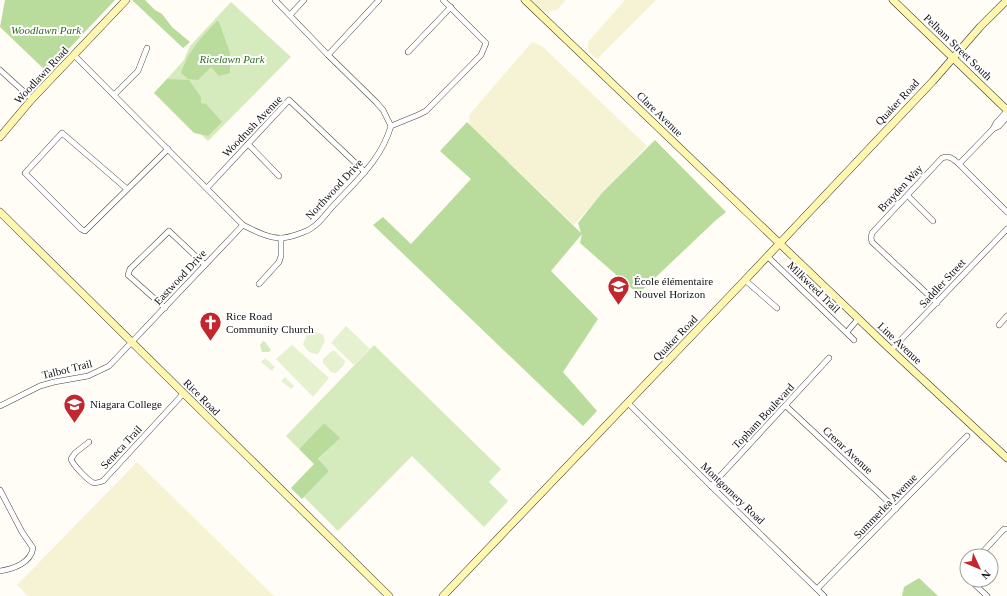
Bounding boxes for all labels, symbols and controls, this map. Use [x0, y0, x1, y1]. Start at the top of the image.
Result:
street label: Pelham Street South [922, 11, 995, 83]
park label: Woodlawn Park [11, 24, 82, 36]
street label: Woodlawn Road [12, 44, 71, 106]
park label: Ricelawn Park [198, 53, 266, 65]
street label: Quaker Road [873, 76, 922, 127]
street label: Clare Avenue [634, 89, 686, 139]
street label: Woodrush Avenue [220, 93, 284, 159]
street label: Northwood Drive [303, 156, 365, 222]
street label: Brayden Way [875, 162, 925, 214]
street label: Eastwood Drive [151, 247, 209, 307]
street label: Saddler Street [916, 256, 968, 310]
street label: Milkweed Trail [785, 259, 843, 315]
school or university icon: École élémentaire Nouvel Horizon [605, 274, 631, 307]
place label: École élémentaire Nouvel Horizon [634, 275, 713, 300]
church icon: Rice Road Community Church [198, 309, 224, 342]
place label: Rice Road Community Church [226, 310, 314, 335]
street label: Quaker Road [650, 312, 700, 363]
street label: Line Avenue [876, 320, 925, 366]
street label: Talbot Trail [41, 357, 93, 381]
street label: Rice Road [181, 376, 223, 418]
street label: Topham Boulevard [730, 381, 797, 451]
school or university icon: Niagara College [62, 391, 88, 424]
place label: Niagara College [90, 398, 162, 410]
street label: Seneca Trail [98, 423, 144, 471]
street label: Crerar Avenue [821, 424, 875, 476]
street label: Montgomery Road [699, 460, 768, 527]
street label: Summerlea Avenue [851, 471, 919, 541]
north arrow [959, 548, 999, 588]
text: N [979, 568, 993, 582]

